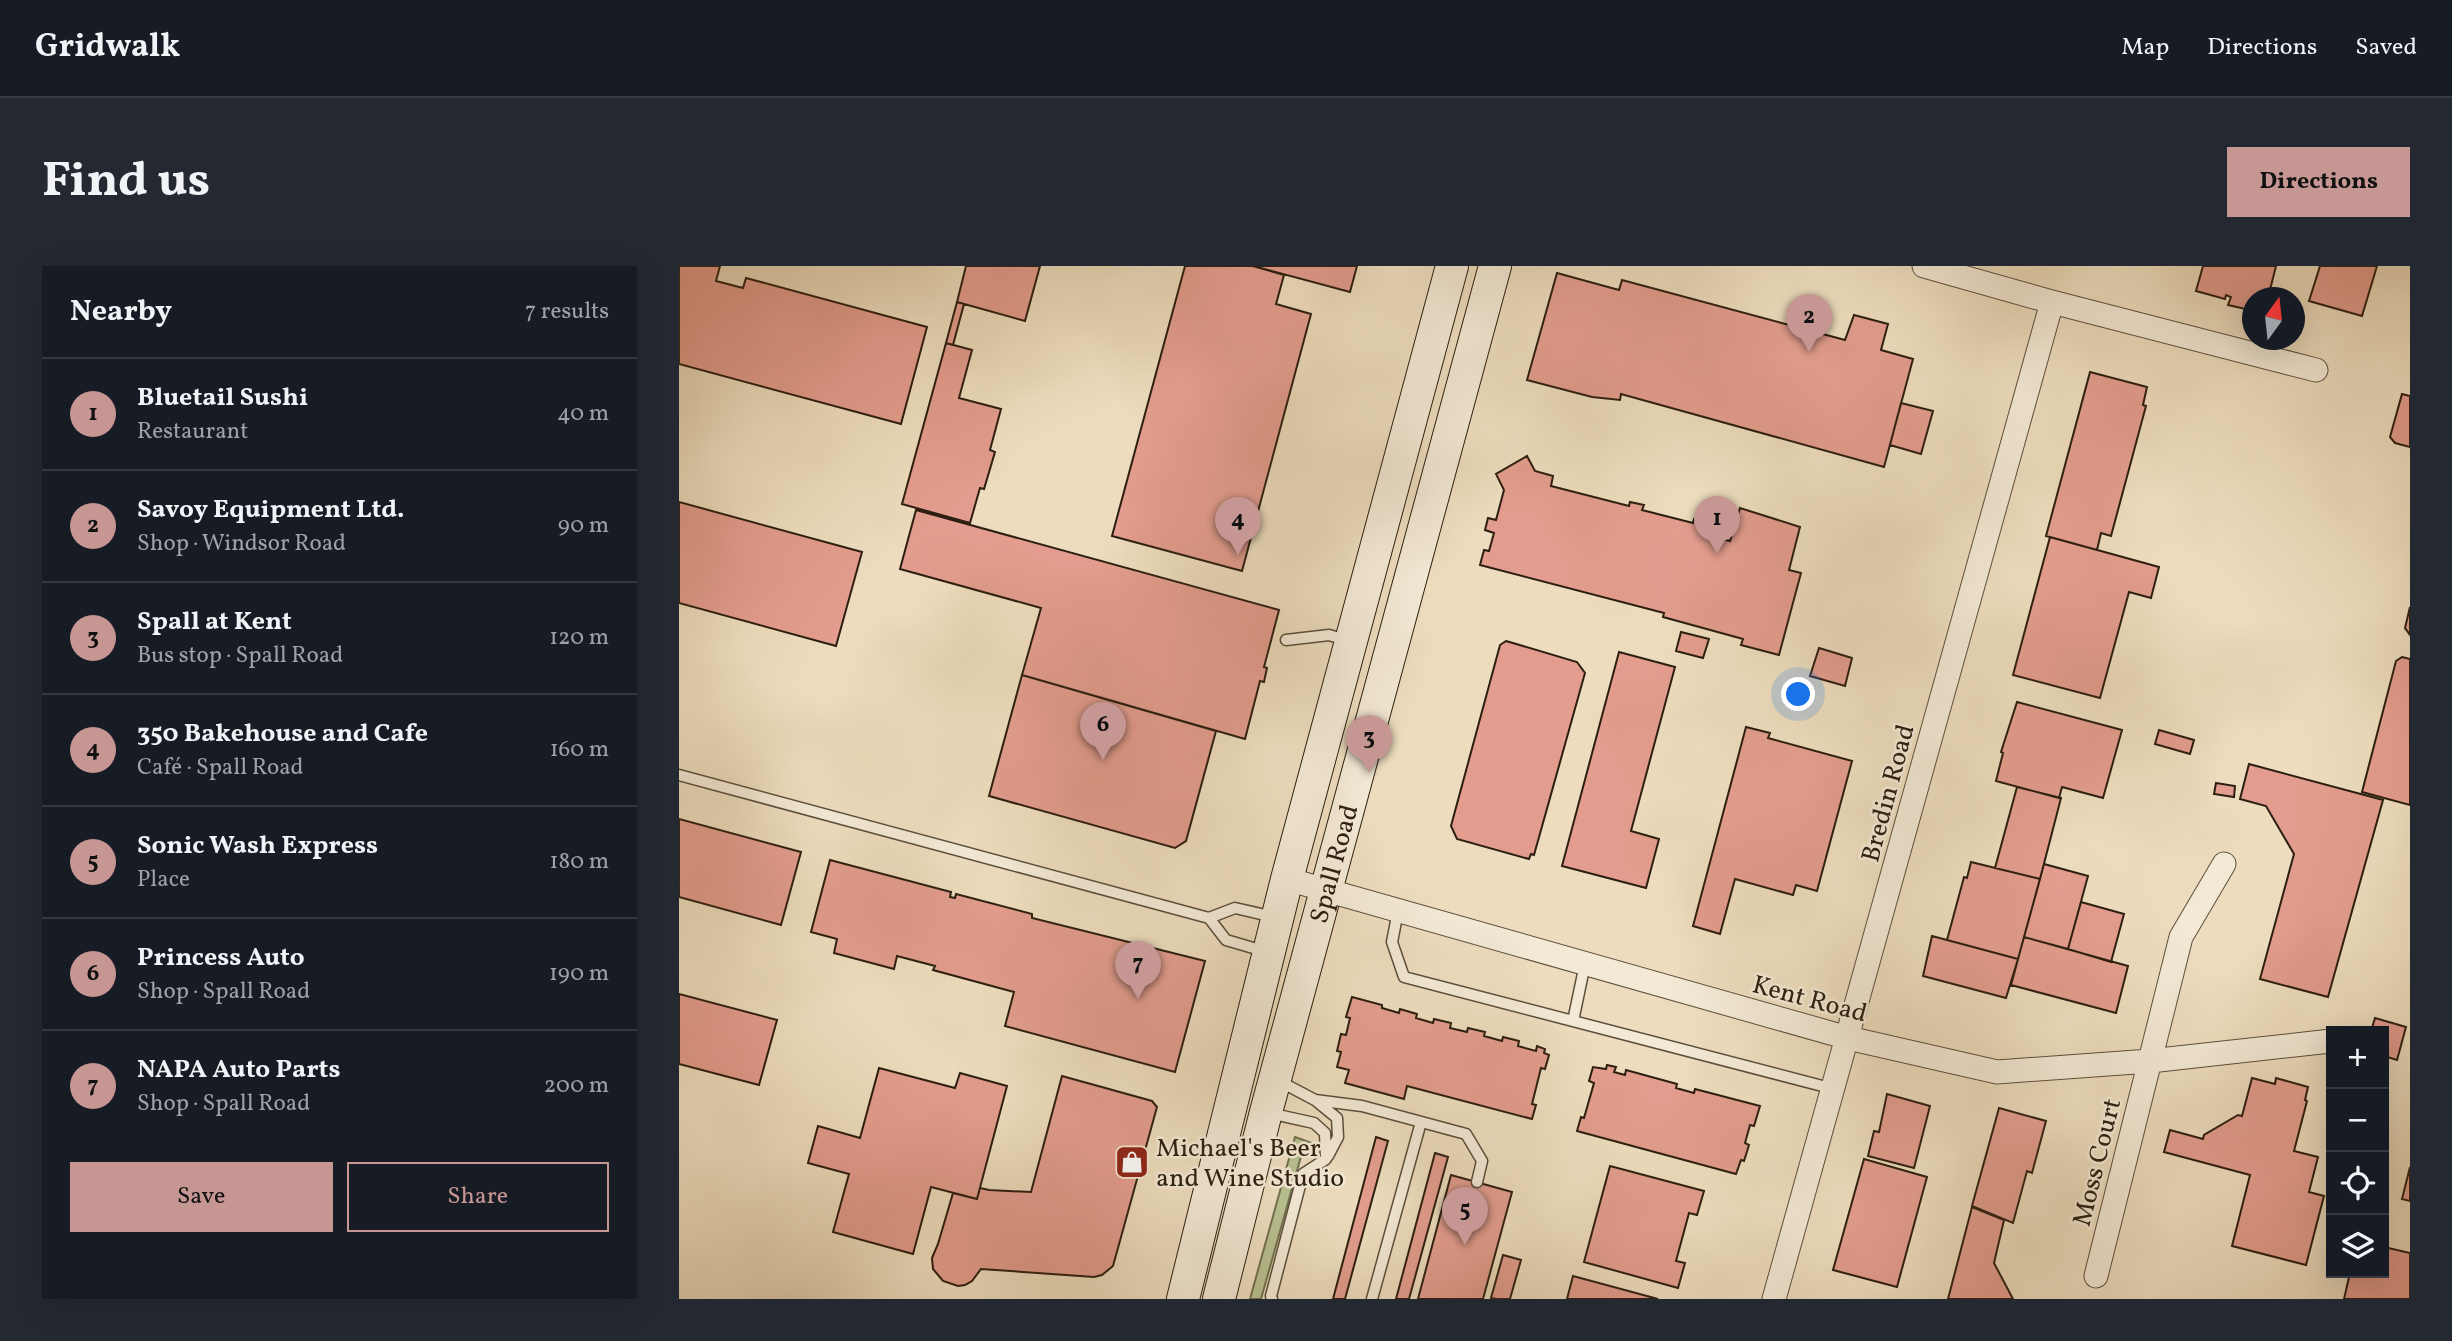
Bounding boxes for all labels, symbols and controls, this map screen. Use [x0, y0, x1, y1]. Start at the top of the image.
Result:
text: Gridwalk [35, 25, 180, 71]
text: Map [2121, 31, 2169, 65]
text: Directions [2207, 31, 2317, 65]
text: Saved [2355, 31, 2417, 65]
button: Directions [2227, 147, 2410, 217]
text: Find us [42, 148, 210, 217]
north arrow [2242, 287, 2305, 350]
text: Nearby [70, 291, 172, 333]
pin: 2 [1786, 294, 1832, 352]
text: 7 results [525, 296, 609, 328]
text: Bluetail Sushi [137, 380, 308, 416]
text: 1 [88, 398, 98, 430]
text: 40 m [557, 398, 609, 430]
text: Restaurant [137, 416, 248, 448]
text: Savoy Equipment Ltd. [137, 492, 404, 528]
pin: 1 [1694, 496, 1740, 554]
pin: 4 [1215, 497, 1261, 555]
text: 2 [87, 510, 99, 542]
text: 90 m [558, 510, 609, 542]
text: Shop · Windsor Road [137, 528, 346, 560]
text: Spall at Kent [137, 604, 292, 640]
text: 3 [87, 622, 99, 654]
text: 120 m [549, 622, 609, 654]
text: Bus stop · Spall Road [137, 640, 343, 672]
your location [1781, 677, 1815, 711]
pin: 6 [1080, 702, 1126, 760]
pin: 3 [1346, 715, 1392, 773]
text: 350 Bakehouse and Cafe [137, 716, 428, 752]
street label: Bredin Road [1853, 721, 1925, 866]
text: 4 [86, 734, 100, 766]
text: 160 m [550, 734, 609, 766]
text: Café · Spall Road [137, 752, 304, 784]
street label: Spall Road [1302, 801, 1368, 928]
text: Sonic Wash Express [137, 828, 378, 864]
text: 5 [87, 846, 99, 878]
text: 180 m [550, 846, 609, 878]
text: Place [137, 864, 190, 896]
text: Princess Auto [137, 940, 305, 976]
pin: 7 [1115, 941, 1161, 999]
text: 6 [87, 958, 99, 990]
text: 190 m [549, 958, 609, 990]
street label: Kent Road [1748, 967, 1871, 1033]
text: Shop · Spall Road [137, 976, 310, 1008]
map controls [2326, 1026, 2389, 1278]
button: + [2326, 1026, 2389, 1089]
text: NAPA Auto Parts [137, 1052, 340, 1088]
text: 7 [88, 1070, 99, 1102]
text: 200 m [544, 1070, 609, 1102]
text: Shop · Spall Road [137, 1088, 310, 1120]
button: − [2326, 1089, 2389, 1152]
street label: Moss Court [2065, 1095, 2131, 1230]
place label: Michael's Beer and Wine Studio [1156, 1131, 1344, 1197]
shop icon: Michael's Beer and Wine Studio [1113, 1143, 1151, 1181]
button: locate [2326, 1152, 2389, 1215]
button: Save [70, 1162, 333, 1232]
button: Share [347, 1162, 609, 1232]
pin: 5 [1442, 1187, 1488, 1245]
button: layers [2326, 1215, 2389, 1278]

